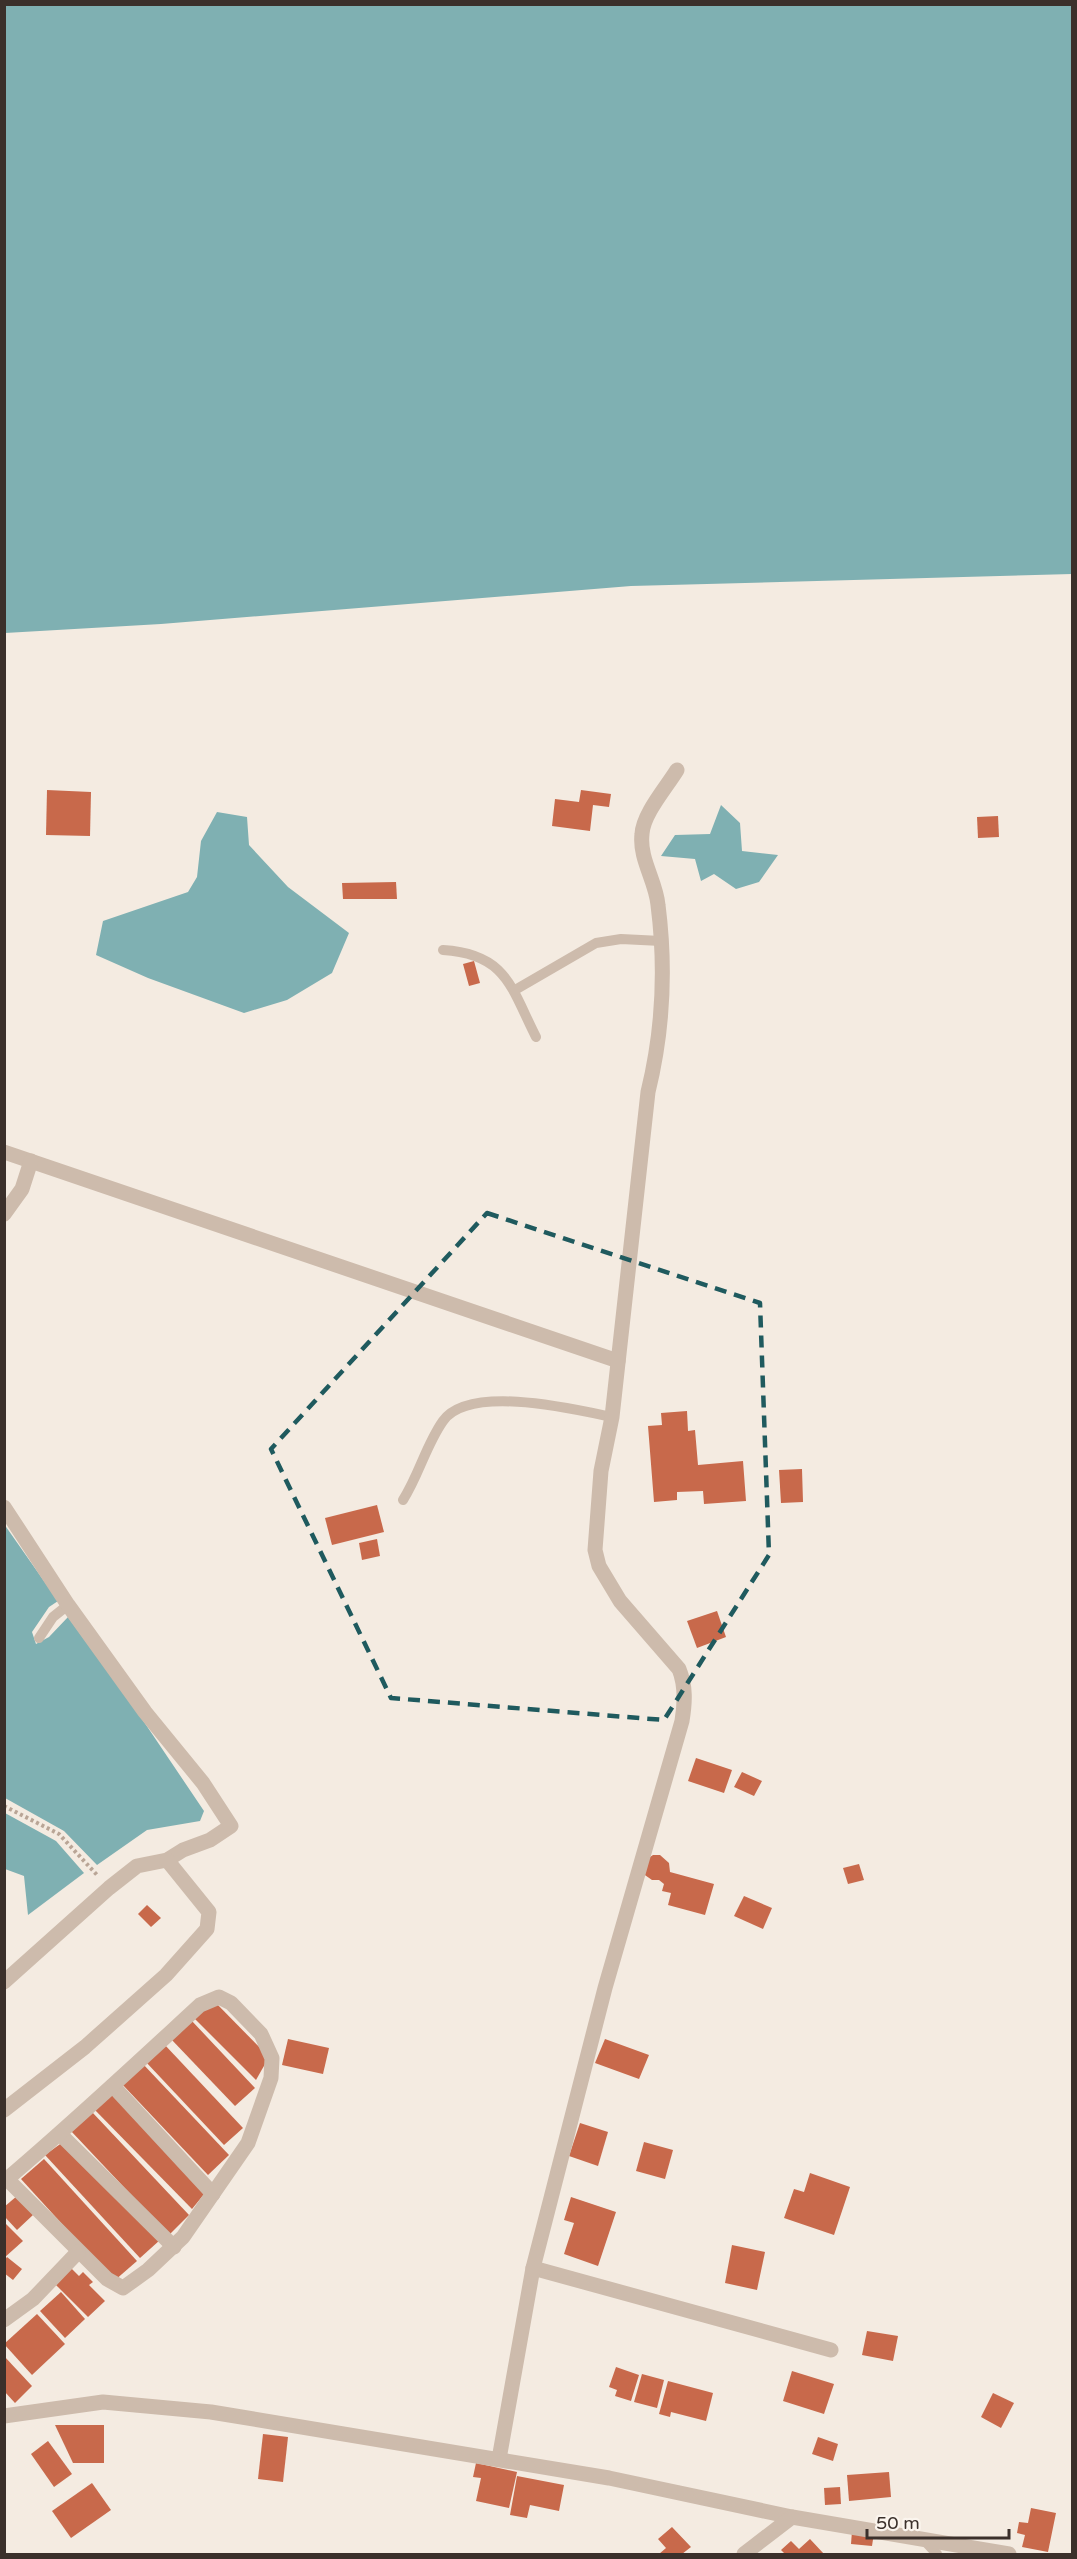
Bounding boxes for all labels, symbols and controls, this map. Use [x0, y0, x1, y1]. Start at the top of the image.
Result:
scale bar [867, 2502, 1010, 2540]
text: 50 m [876, 2512, 920, 2534]

